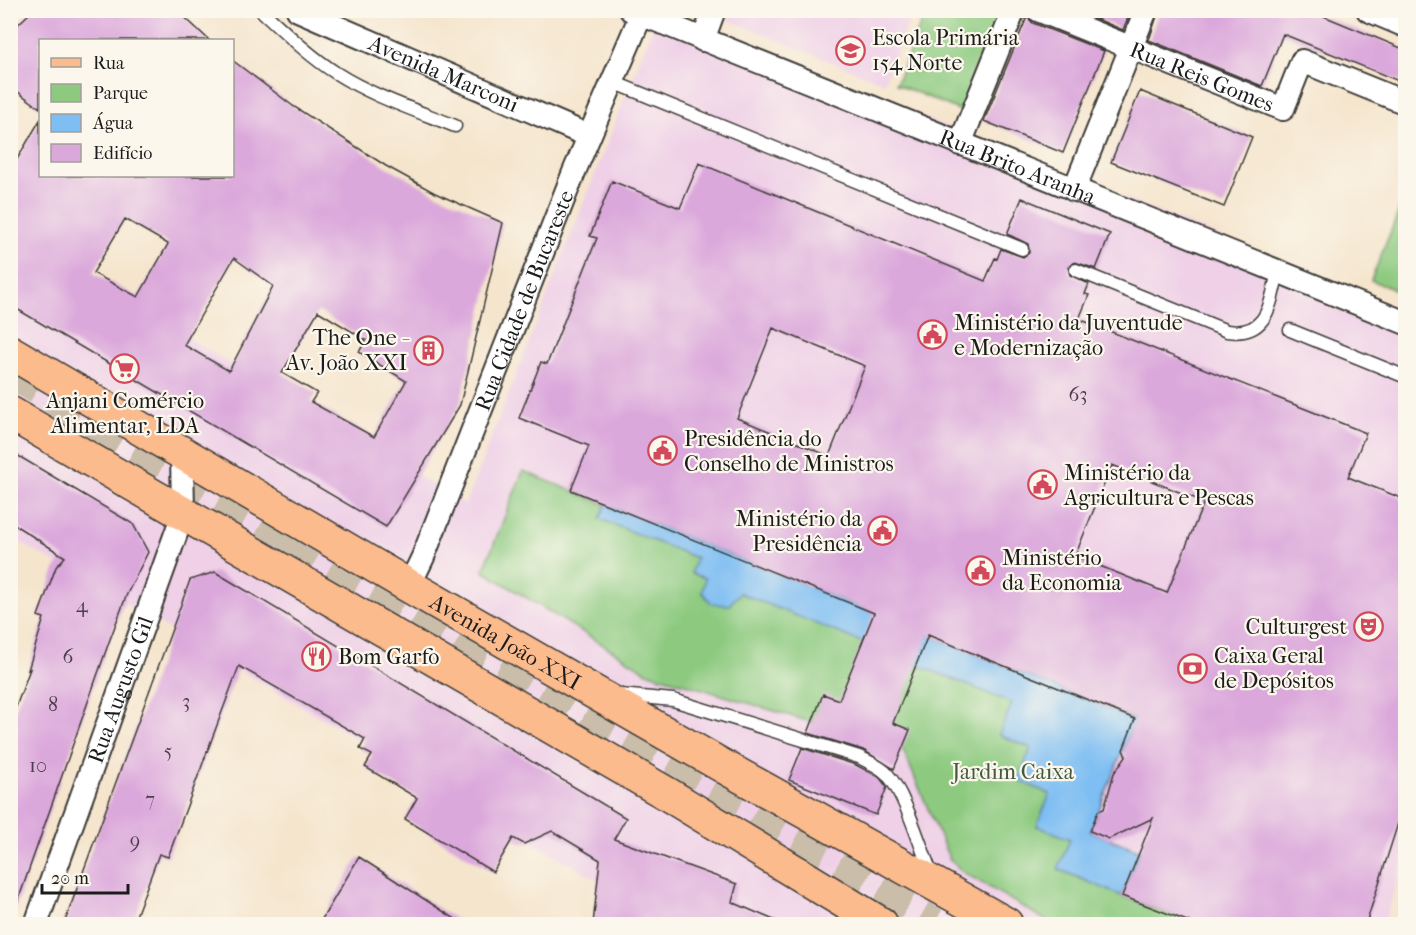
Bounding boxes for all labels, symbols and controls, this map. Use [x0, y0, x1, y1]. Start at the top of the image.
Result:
place label: Escola Primária 154 Norte [872, 25, 1020, 76]
street label: Avenida Marconi [364, 30, 523, 118]
school or university icon: Escola Primária 154 Norte [835, 34, 867, 66]
street label: Rua Reis Gomes [1126, 37, 1277, 118]
legend [39, 39, 234, 177]
text: Rua [93, 53, 125, 74]
text: Parque [93, 83, 148, 104]
text: Água [92, 112, 134, 134]
street label: Rua Brito Aranha [935, 124, 1100, 211]
text: Edifício [93, 143, 152, 164]
street label: Rua Cidade de Bucareste [470, 186, 580, 415]
place label: Ministério da Juventude e Modernização [954, 310, 1183, 361]
public building icon: Ministério da Juventude e Modernização [917, 319, 949, 351]
place label: The One - Av. João XXI [285, 325, 410, 376]
building icon: The One - Av. João XXI [412, 334, 444, 366]
supermarket icon: Anjani Comércio Alimentar, LDA [109, 352, 141, 384]
house number: 63 [1068, 383, 1088, 406]
place label: Anjani Comércio Alimentar, LDA [45, 388, 204, 439]
place label: Presidência do Conselho de Ministros [684, 426, 894, 477]
public building icon: Presidência do Conselho de Ministros [647, 435, 679, 467]
place label: Ministério da Agricultura e Pescas [1063, 460, 1254, 511]
public building icon: Ministério da Agricultura e Pescas [1027, 469, 1059, 501]
place label: Ministério da Presidência [736, 506, 863, 557]
public building icon: Ministério da Presidência [867, 515, 899, 547]
place label: Ministério da Economia [1002, 545, 1123, 596]
public building icon: Ministério da Economia [965, 554, 997, 586]
street label: Avenida João XXI [424, 588, 586, 696]
house number: 4 [76, 594, 89, 617]
theatre icon: Culturgest [1352, 610, 1384, 642]
street label: Rua Augusto Gil [83, 613, 159, 767]
place label: Culturgest [1246, 614, 1347, 640]
restaurant icon: Bom Garfo [301, 640, 333, 672]
place label: Caixa Geral de Depósitos [1214, 643, 1334, 694]
place label: Bom Garfo [338, 644, 440, 670]
house number: 6 [63, 645, 74, 668]
bank icon: Caixa Geral de Depósitos [1177, 652, 1209, 684]
house number: 3 [182, 690, 190, 713]
house number: 8 [48, 693, 58, 716]
house number: 5 [164, 740, 172, 763]
house number: 10 [29, 754, 47, 777]
park label: Jardim Caixa [950, 759, 1075, 785]
house number: 7 [145, 788, 155, 811]
house number: 9 [130, 830, 140, 853]
scale bar [42, 857, 128, 895]
text: 20 m [51, 868, 89, 889]

